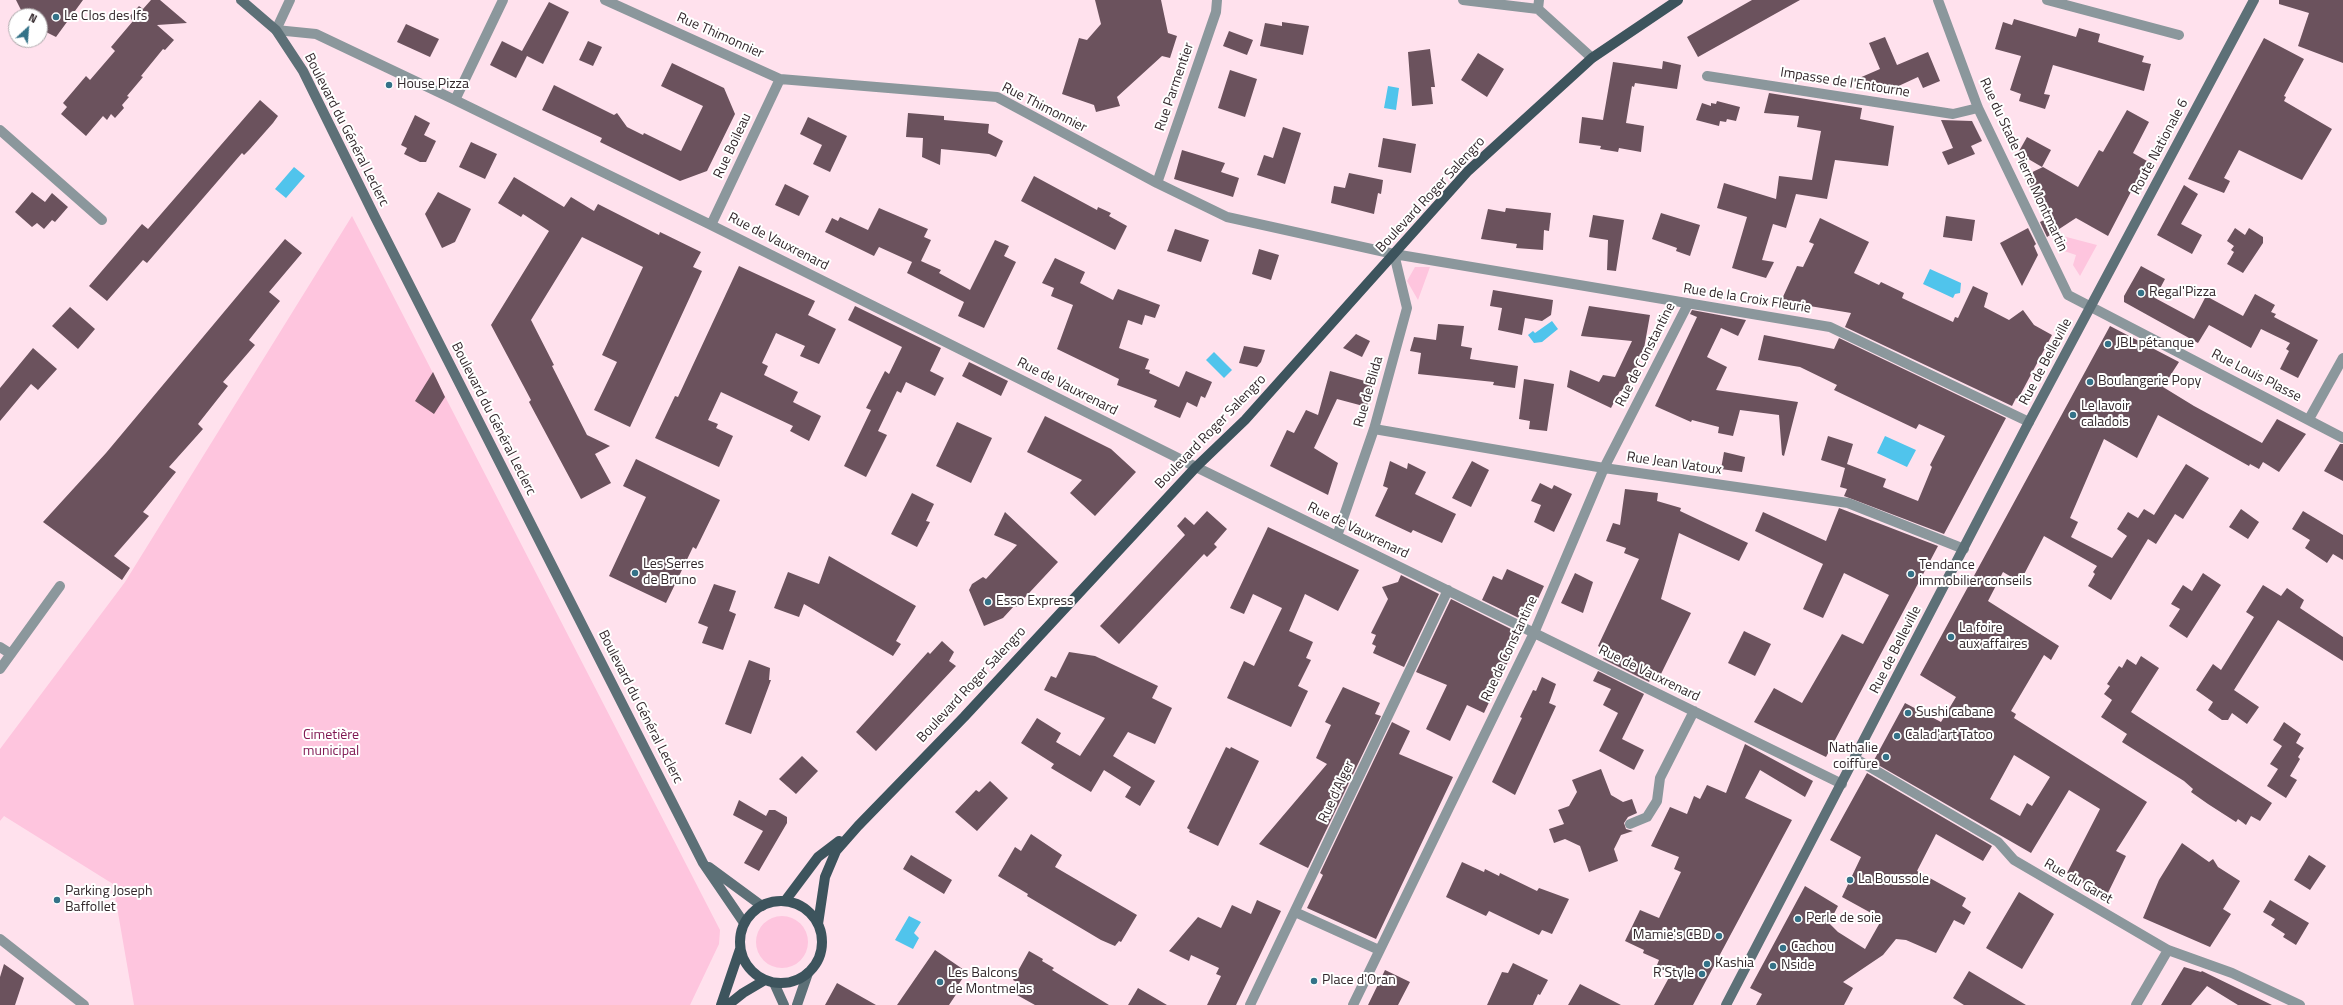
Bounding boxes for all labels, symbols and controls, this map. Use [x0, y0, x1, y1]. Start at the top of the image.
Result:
north arrow [8, 8, 48, 48]
text: N [26, 9, 40, 27]
place label: Le Clos des Ifs [64, 9, 147, 25]
street label: Rue Thimonnier [674, 9, 766, 63]
marker: Le Clos des Ifs [51, 12, 61, 22]
street label: Rue Parmentier [1152, 41, 1198, 133]
street label: Boulevard du Général Leclerc [300, 51, 392, 209]
street label: Impasse de l'Entourne [1779, 64, 1911, 102]
street label: Rue du Stade Pierre Montmartin [1975, 75, 2071, 255]
place label: House Pizza [397, 77, 469, 93]
street label: Rue Thimonnier [999, 79, 1089, 137]
marker: House Pizza [384, 80, 394, 90]
street label: Route Nationale 6 [2128, 96, 2192, 198]
street label: Rue Boileau [711, 111, 755, 181]
street label: Boulevard Roger Salengro [1373, 134, 1489, 256]
street label: Rue de Vauxrenard [725, 209, 831, 275]
street label: Rue de la Croix Fleurie [1682, 281, 1812, 317]
place label: Regal'Pizza [2149, 285, 2216, 301]
marker: Regal'Pizza [2136, 288, 2146, 298]
street label: Rue de Constantine [1613, 300, 1679, 410]
street label: Rue de Belleville [2016, 316, 2076, 408]
place label: JBL pétanque [2116, 336, 2194, 352]
marker: JBL pétanque [2103, 339, 2113, 349]
street label: Boulevard du Général Leclerc [447, 340, 539, 498]
street label: Rue Louis Plasse [2208, 346, 2304, 406]
street label: Rue de Vauxrenard [1014, 354, 1120, 420]
street label: Rue de Blida [1351, 355, 1387, 429]
street label: Boulevard Roger Salengro [1152, 371, 1270, 493]
place label: Boulangerie Popy [2098, 374, 2201, 390]
marker: Boulangerie Popy [2085, 377, 2095, 387]
place label: Le lavoir caladois [2081, 399, 2130, 432]
marker: Le lavoir caladois [2068, 410, 2078, 420]
street label: Rue Jean Vatoux [1625, 449, 1723, 479]
street label: Rue de Vauxrenard [1305, 499, 1411, 563]
place label: Les Serres de Bruno [643, 557, 704, 590]
place label: Tendance immobilier conseils [1919, 558, 2032, 590]
marker: Les Serres de Bruno [630, 568, 640, 578]
marker: Tendance immobilier conseils [1906, 569, 1916, 579]
place label: Esso Express [996, 594, 1073, 610]
street label: Rue de Constantine [1478, 594, 1542, 704]
marker: Esso Express [983, 597, 993, 607]
street label: Rue de Belleville [1867, 603, 1925, 697]
place label: La foire aux affaires [1959, 621, 2028, 654]
street label: Boulevard Roger Salengro [914, 624, 1030, 746]
street label: Boulevard du Général Leclerc [594, 628, 686, 786]
marker: La foire aux affaires [1946, 632, 1956, 642]
street label: Rue de Vauxrenard [1596, 642, 1702, 706]
place label: Sushi cabane [1916, 705, 1993, 721]
marker: Sushi cabane [1903, 708, 1913, 718]
park label: Cimetière municipal [303, 728, 359, 760]
place label: Calad'art Tatoo [1905, 728, 1993, 744]
marker: Calad'art Tatoo [1892, 731, 1902, 741]
place label: Nathalie coiffure [1829, 741, 1878, 774]
marker: Nathalie coiffure [1881, 752, 1891, 762]
street label: Rue d'Alger [1315, 758, 1359, 826]
street label: Rue du Garet [2041, 856, 2115, 908]
place label: La Boussole [1858, 872, 1929, 888]
marker: La Boussole [1845, 875, 1855, 885]
place label: Parking Joseph Baffollet [65, 884, 152, 916]
marker: Parking Joseph Baffollet [52, 895, 62, 905]
place label: Perle de soie [1806, 911, 1881, 927]
marker: Perle de soie [1793, 914, 1803, 924]
place label: Mamie's CBD [1633, 928, 1711, 944]
marker: Mamie's CBD [1714, 931, 1724, 941]
place label: Cachou [1791, 940, 1834, 956]
marker: Cachou [1778, 943, 1788, 953]
place label: Kashia [1715, 956, 1754, 972]
place label: Nside [1781, 958, 1815, 974]
marker: Kashia [1702, 959, 1712, 969]
marker: Nside [1768, 961, 1778, 971]
place label: Les Balcons de Montmelas [948, 966, 1033, 998]
place label: R'Style [1653, 966, 1694, 982]
marker: R'Style [1697, 969, 1707, 979]
place label: Place d'Oran [1322, 973, 1396, 989]
marker: Place d'Oran [1309, 976, 1319, 986]
marker: Les Balcons de Montmelas [935, 977, 945, 987]

